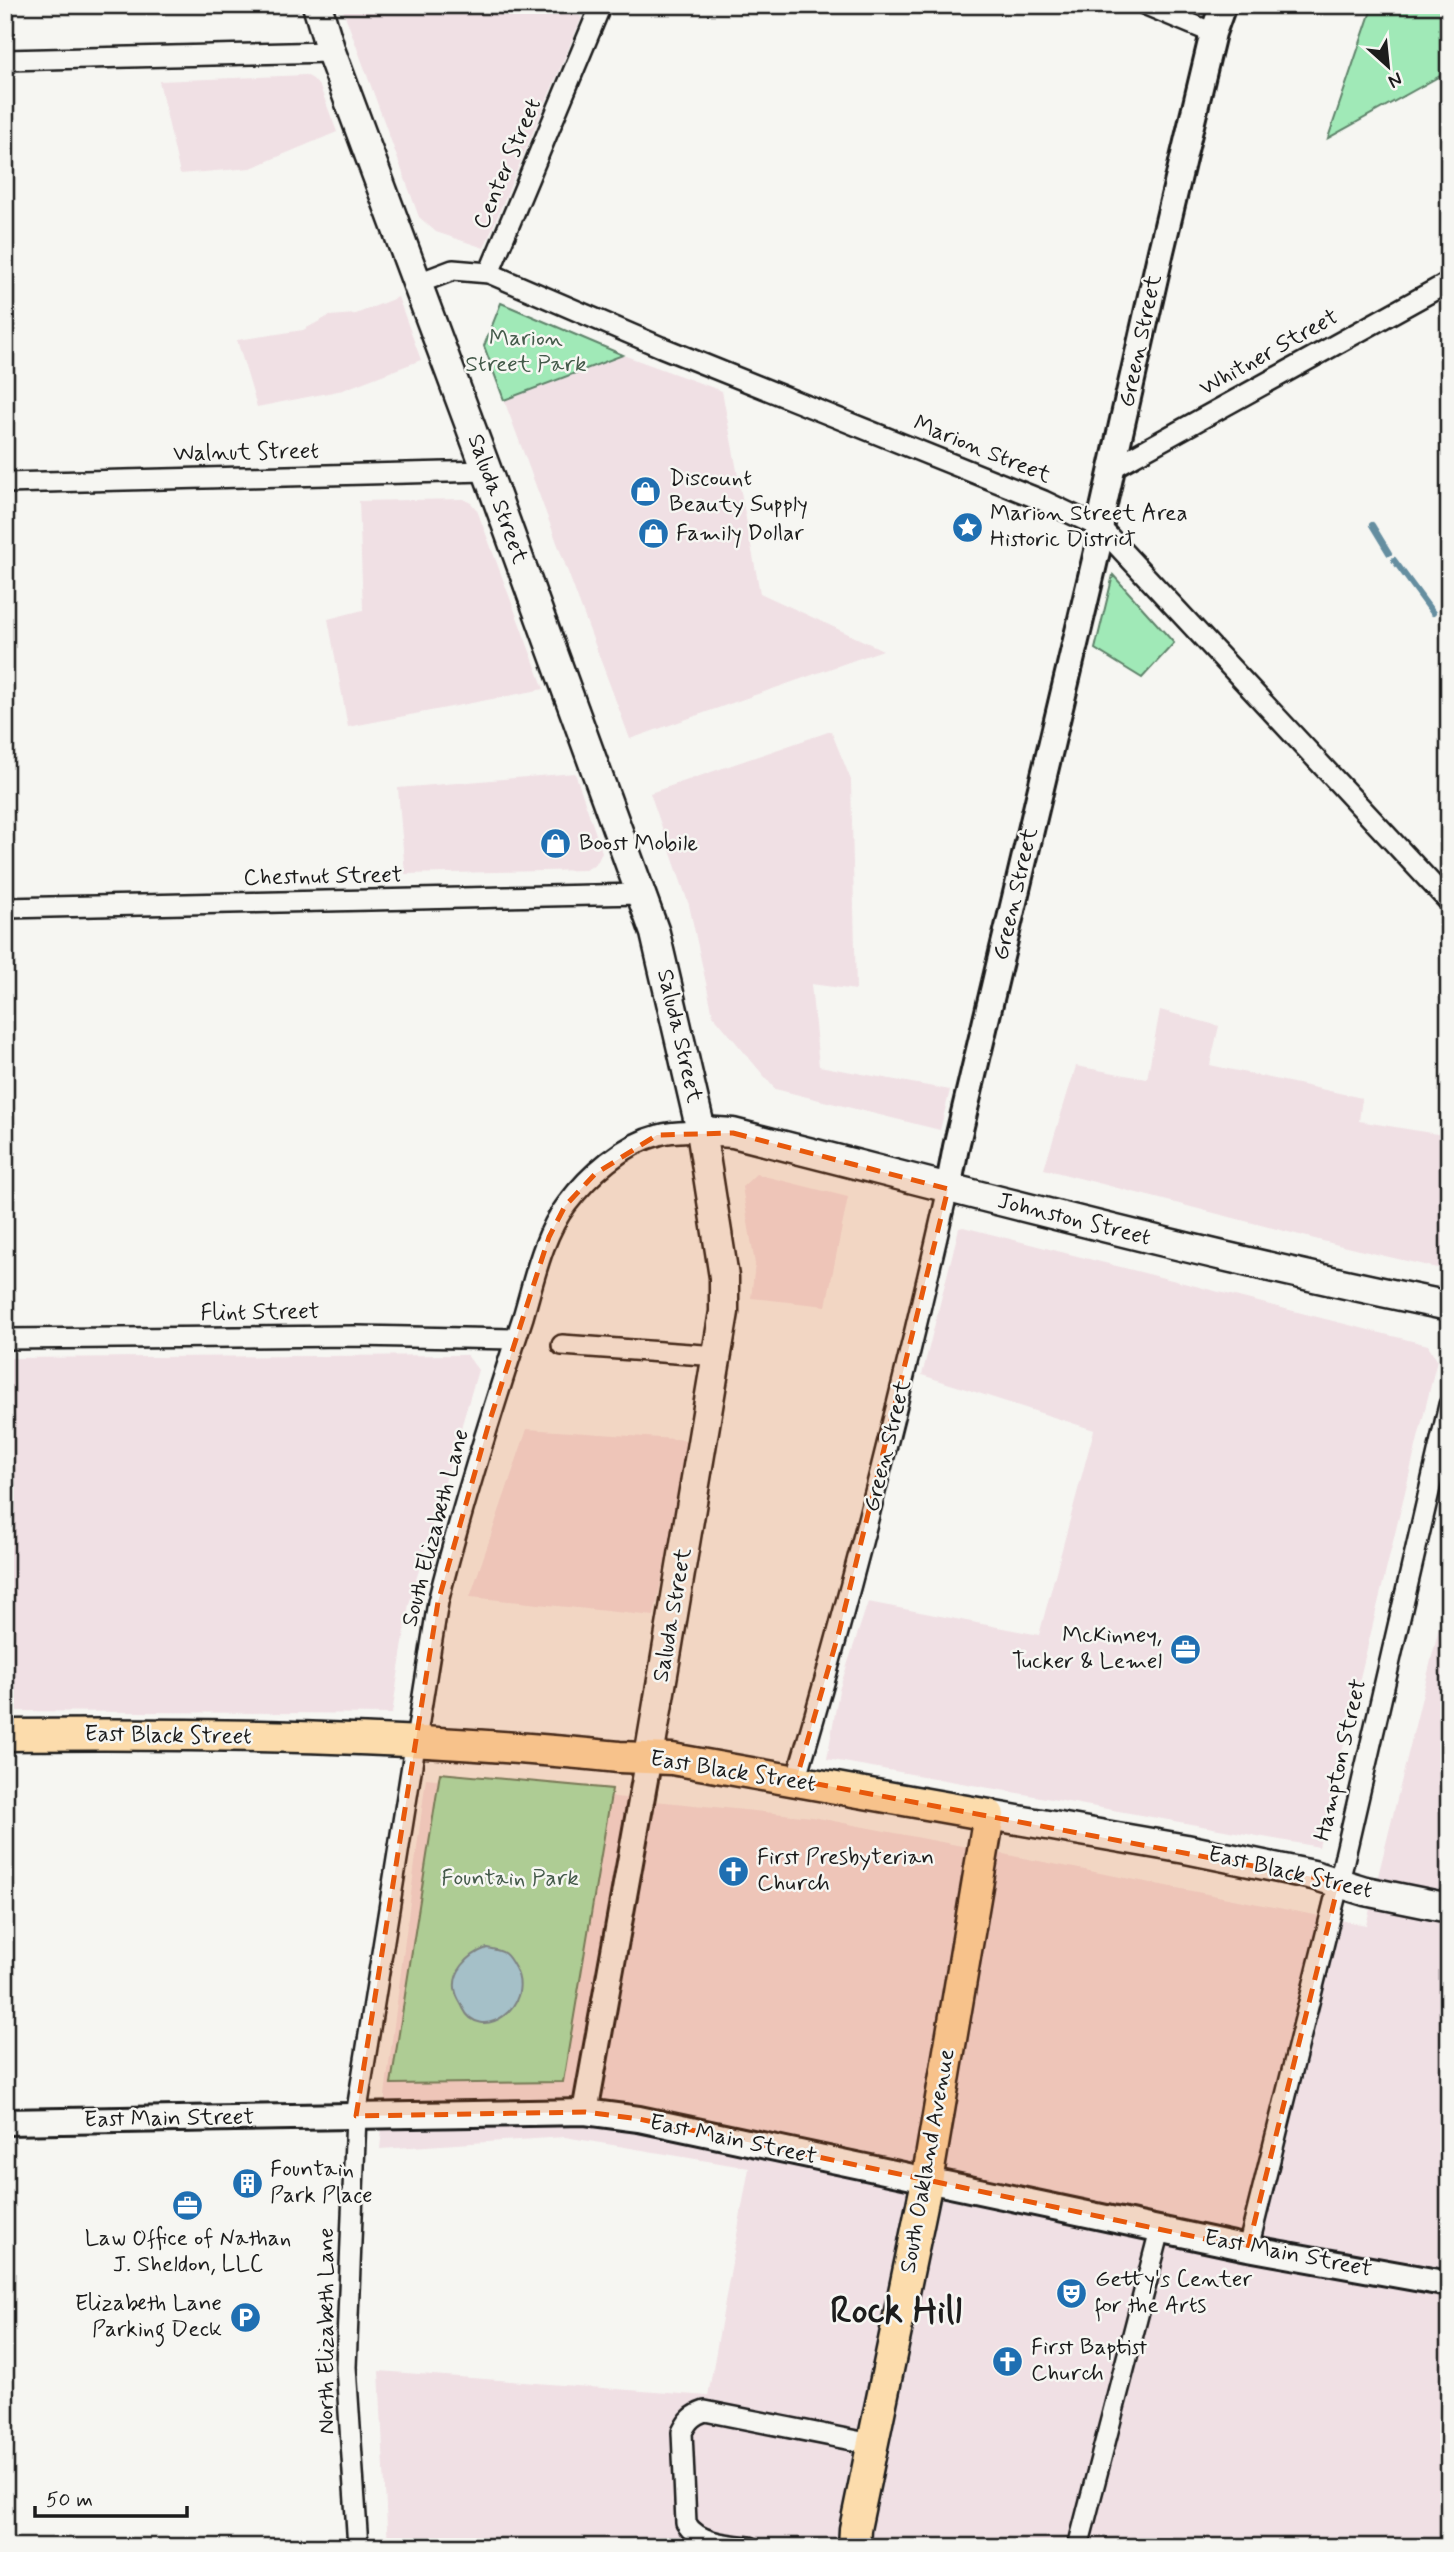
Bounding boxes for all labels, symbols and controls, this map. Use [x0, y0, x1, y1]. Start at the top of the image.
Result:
north arrow [1352, 32, 1422, 102]
text: N [1384, 66, 1406, 94]
street label: Center Street [467, 94, 549, 234]
street label: Green Street [1112, 271, 1170, 410]
street label: Whitner Street [1194, 302, 1344, 404]
park label: Marion Street Park [465, 324, 587, 380]
street label: Marion Street [909, 409, 1056, 491]
street label: Saluda Street [460, 430, 535, 568]
street label: Walnut Street [173, 437, 319, 469]
place label: Discount Beauty Supply [669, 464, 808, 520]
shop icon: Discount Beauty Supply [629, 475, 663, 509]
place label: Marion Street Area Historic District [990, 499, 1188, 555]
place icon: Marion Street Area Historic District [950, 510, 984, 544]
shop icon: Family Dollar [636, 517, 670, 551]
place label: Family Dollar [676, 519, 804, 549]
street label: Green Street [986, 824, 1046, 963]
shop icon: Boost Mobile [539, 827, 573, 861]
place label: Boost Mobile [579, 829, 698, 859]
street label: Chestnut Street [243, 861, 403, 893]
street label: Saluda Street [649, 966, 709, 1106]
street label: Johnston Street [994, 1186, 1154, 1254]
street label: Flint Street [200, 1297, 320, 1329]
street label: Green Street [857, 1376, 919, 1515]
street label: South Elizabeth Lane [395, 1426, 477, 1630]
street label: Saluda Street [646, 1545, 700, 1685]
place label: McKinney, Tucker & Lemel [1012, 1621, 1162, 1677]
office icon: McKinney, Tucker & Lemel [1168, 1632, 1202, 1666]
street label: Hampton Street [1308, 1676, 1374, 1844]
street label: East Black Street [84, 1720, 252, 1752]
street label: East Black Street [648, 1744, 818, 1800]
street label: East Black Street [1205, 1840, 1375, 1906]
place label: First Presbyterian Church [757, 1843, 934, 1899]
church icon: First Presbyterian Church [717, 1854, 751, 1888]
park label: Fountain Park [441, 1864, 579, 1894]
street label: South Oakland Avenue [893, 2047, 963, 2275]
street label: East Main Street [84, 2103, 255, 2135]
street label: East Main Street [647, 2108, 820, 2172]
place label: Fountain Park Place [270, 2155, 373, 2211]
building icon: Fountain Park Place [230, 2166, 264, 2200]
office icon: Law Office of Nathan J. Sheldon, LLC [171, 2188, 205, 2222]
street label: East Main Street [1202, 2223, 1375, 2285]
place label: Law Office of Nathan J. Sheldon, LLC [85, 2224, 291, 2280]
street label: North Elizabeth Lane [312, 2228, 342, 2434]
place label: Getty's Center for the Arts [1095, 2265, 1252, 2322]
theatre icon: Getty's Center for the Arts [1055, 2276, 1089, 2310]
district label: Rock Hill [830, 2288, 962, 2336]
place label: Elizabeth Lane Parking Deck [75, 2289, 222, 2347]
parking icon: Elizabeth Lane Parking Deck [228, 2300, 262, 2334]
place label: First Baptist Church [1031, 2333, 1147, 2389]
church icon: First Baptist Church [991, 2344, 1025, 2378]
scale bar [35, 2475, 187, 2519]
text: 50 m [46, 2486, 93, 2514]

